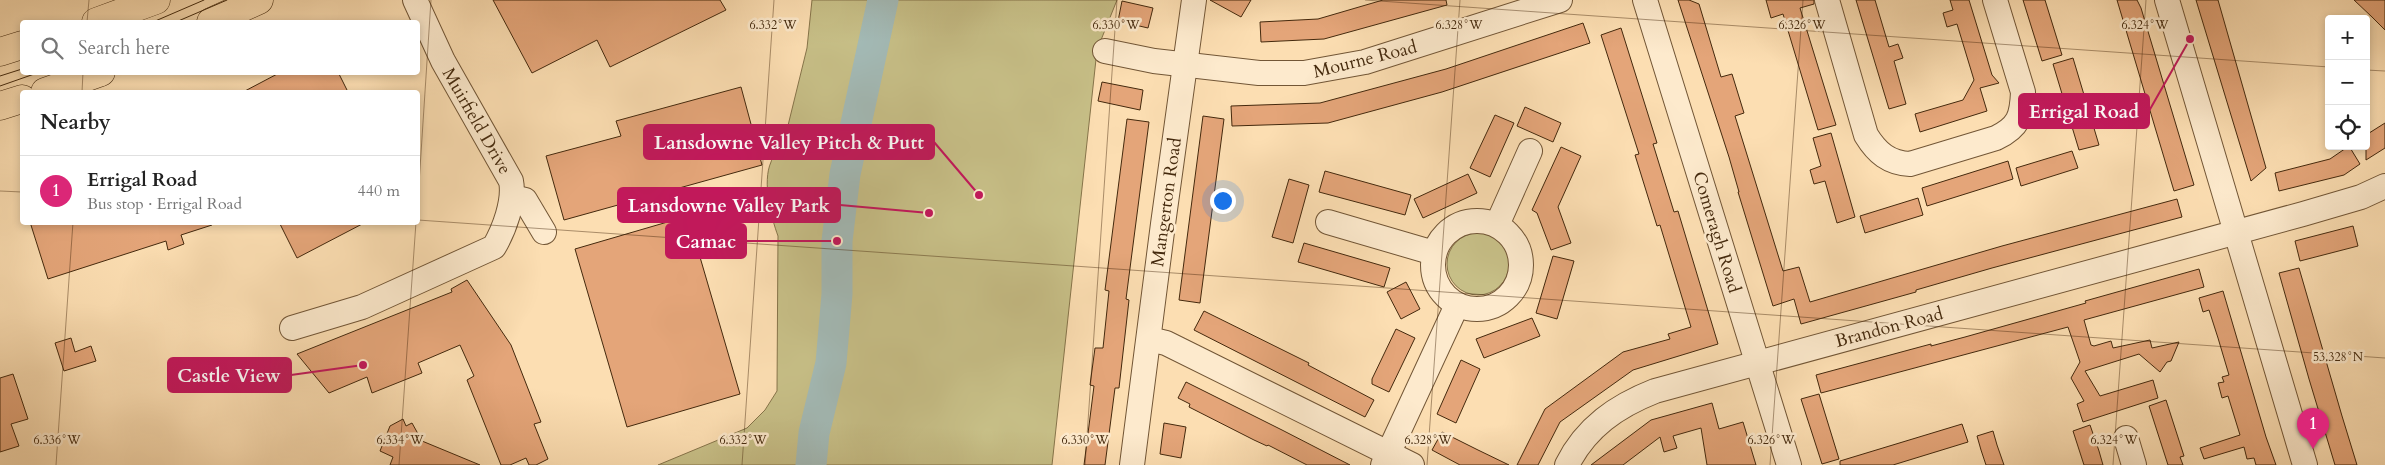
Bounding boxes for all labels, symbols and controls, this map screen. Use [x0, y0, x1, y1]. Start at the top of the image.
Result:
map controls [2325, 15, 2370, 150]
button: + [2325, 15, 2370, 60]
text: 6.332°W [749, 17, 797, 33]
text: 6.330°W [1092, 17, 1140, 33]
text: 6.328°W [1435, 17, 1483, 33]
text: 6.326°W [1778, 17, 1826, 33]
text: 6.324°W [2121, 17, 2169, 33]
search box [20, 20, 420, 75]
icon: search [38, 34, 66, 62]
street label: Mourne Road [1311, 34, 1420, 84]
text: Search here [78, 35, 170, 61]
button: − [2325, 60, 2370, 105]
street label: Muirfield Drive [436, 63, 517, 179]
callout: Errigal Road [2019, 94, 2149, 128]
text: Errigal Road [2029, 99, 2139, 125]
button: locate [2325, 105, 2370, 150]
text: Nearby [40, 108, 111, 137]
callout: Lansdowne Valley Pitch & Putt [644, 125, 934, 159]
text: Lansdowne Valley Pitch & Putt [654, 130, 924, 156]
street label: Mangerton Road [1145, 136, 1188, 268]
text: Errigal Road [87, 167, 197, 193]
street label: Comeragh Road [1686, 168, 1747, 296]
text: 1 [52, 180, 60, 202]
text: 440 m [358, 180, 400, 202]
callout: Lansdowne Valley Park [618, 188, 840, 222]
your location [1210, 188, 1236, 214]
text: Bus stop · Errigal Road [87, 193, 242, 215]
text: Lansdowne Valley Park [628, 193, 830, 219]
callout: Camac [666, 224, 746, 258]
text: Camac [676, 229, 736, 255]
street label: Brandon Road [1832, 301, 1946, 354]
text: 53.328°N [2313, 349, 2364, 365]
callout: Castle View [168, 358, 291, 392]
text: Castle View [177, 363, 281, 389]
pin: 1 [2297, 408, 2329, 449]
text: 6.336°W [33, 432, 81, 448]
text: 6.334°W [376, 432, 424, 448]
text: 6.332°W [719, 432, 767, 448]
text: 6.330°W [1061, 432, 1109, 448]
text: 6.328°W [1404, 432, 1452, 448]
text: 6.326°W [1747, 432, 1795, 448]
text: 6.324°W [2090, 432, 2138, 448]

